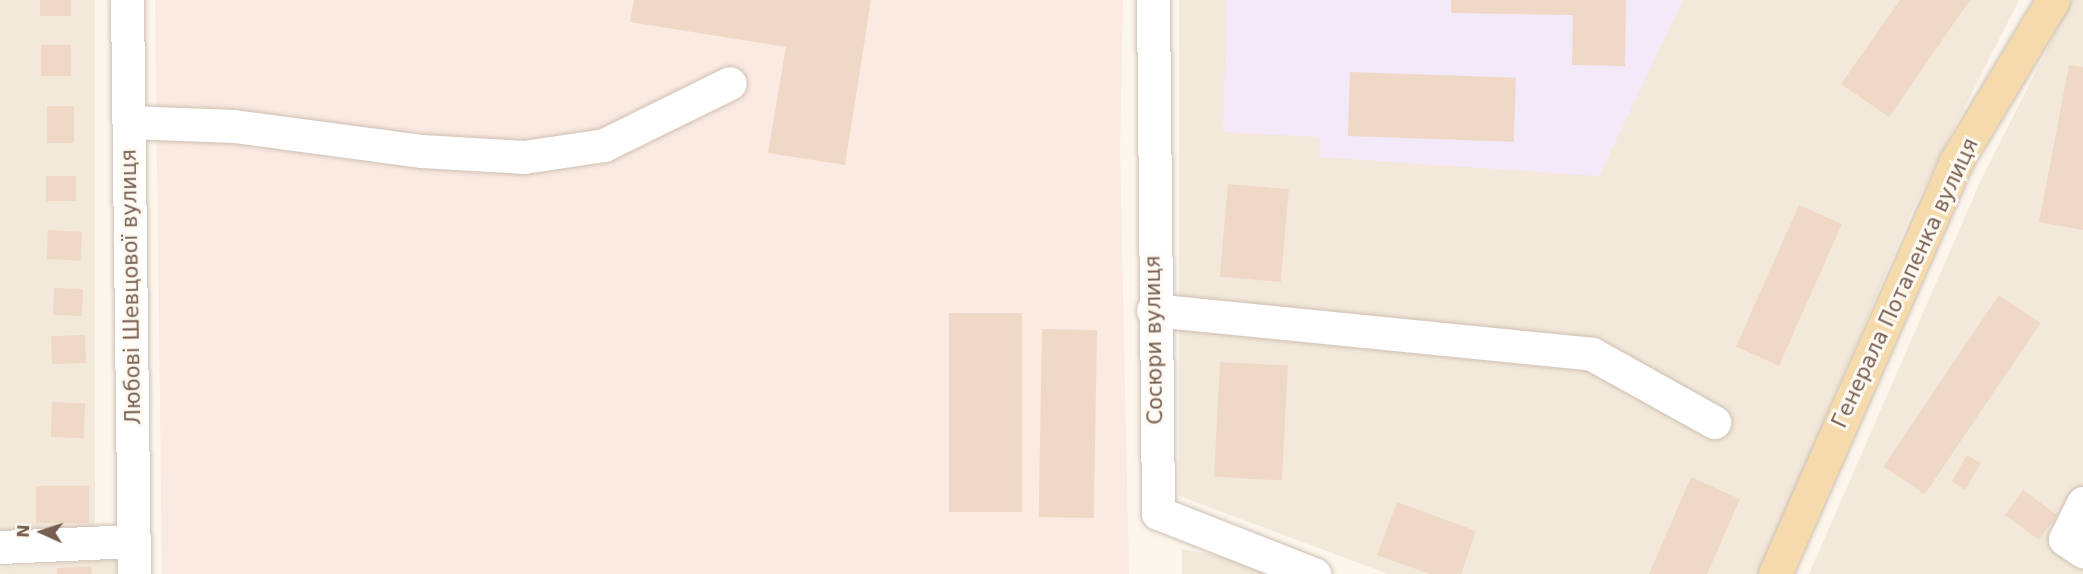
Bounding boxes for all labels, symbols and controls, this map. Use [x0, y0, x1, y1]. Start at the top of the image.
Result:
street label: Генерала Потапенка вулиця [1827, 134, 1983, 432]
street label: Любові Шевцової вулиця [116, 149, 146, 425]
street label: Сосюри вулиця [1140, 255, 1168, 425]
north arrow [12, 502, 72, 562]
text: N [14, 524, 33, 538]

